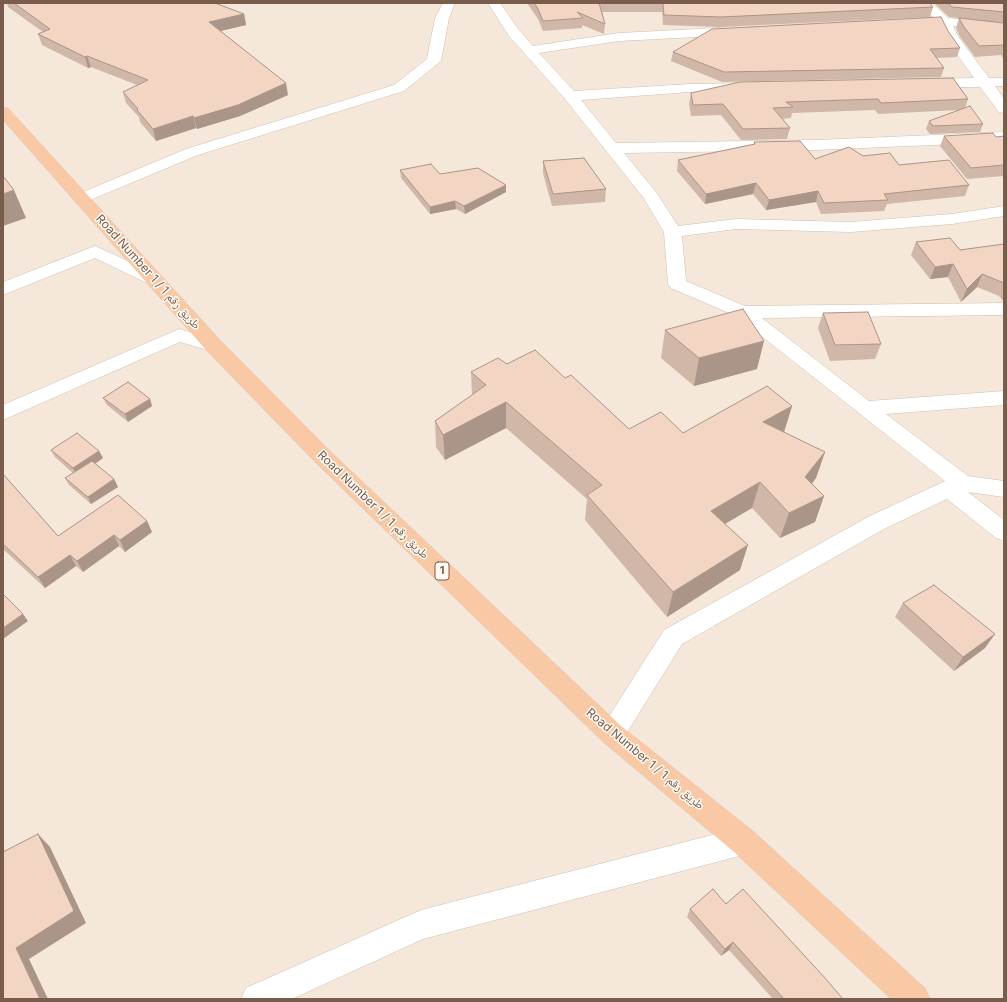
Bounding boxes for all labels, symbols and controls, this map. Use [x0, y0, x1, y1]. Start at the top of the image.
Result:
street label: Road Number 1 / طريق رقم 1 [93, 212, 203, 332]
street label: Road Number 1 / طريق رقم 1 [314, 448, 432, 562]
road number: 1 [435, 562, 449, 580]
street label: Road Number 1 / طريق رقم 1 [583, 705, 707, 813]

